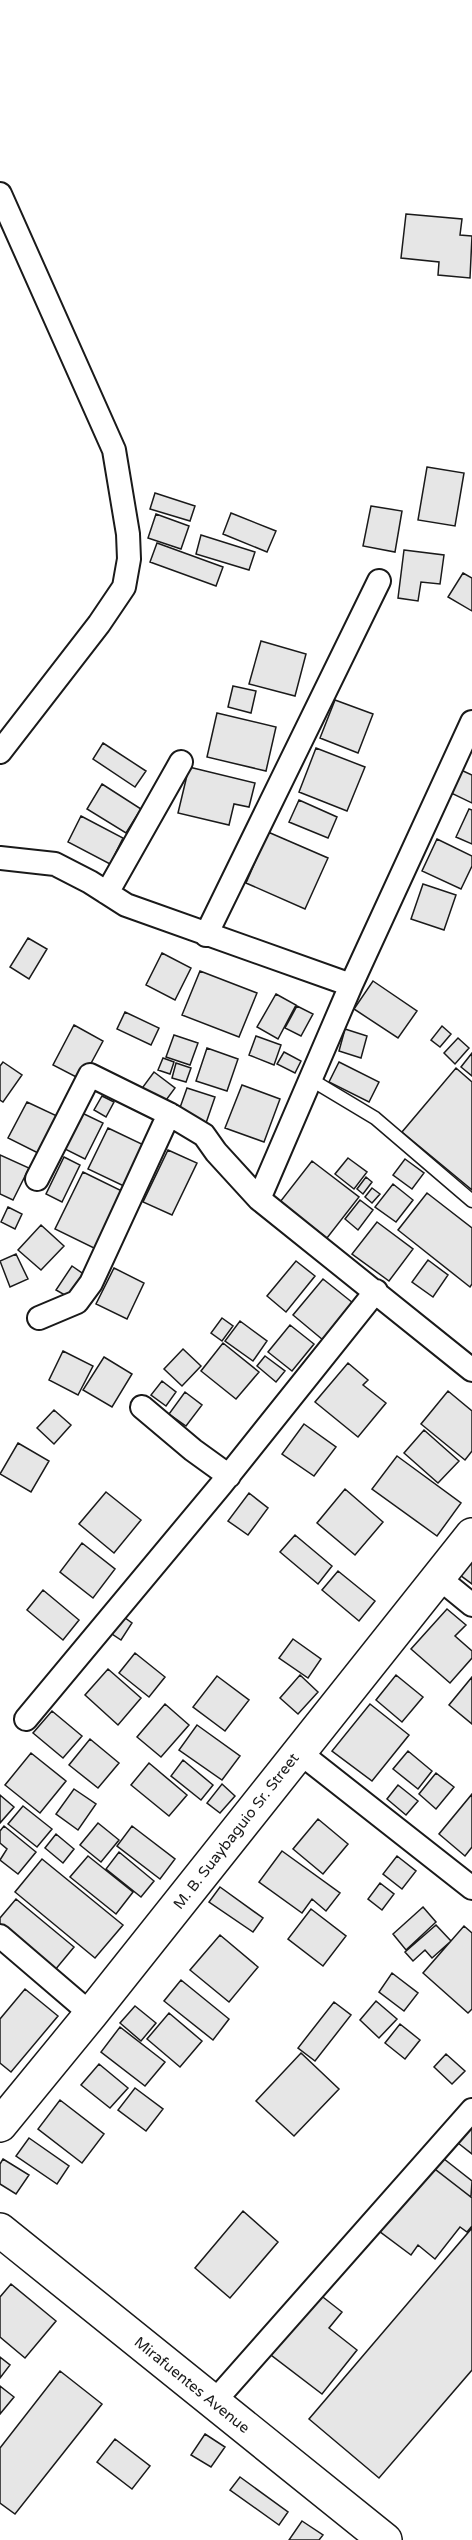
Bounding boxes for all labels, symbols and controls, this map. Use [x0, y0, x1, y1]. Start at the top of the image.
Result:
street label: M. B. Suaybaguio Sr. Street [169, 1749, 303, 1913]
street label: Mirafuentes Avenue [131, 2333, 253, 2437]

